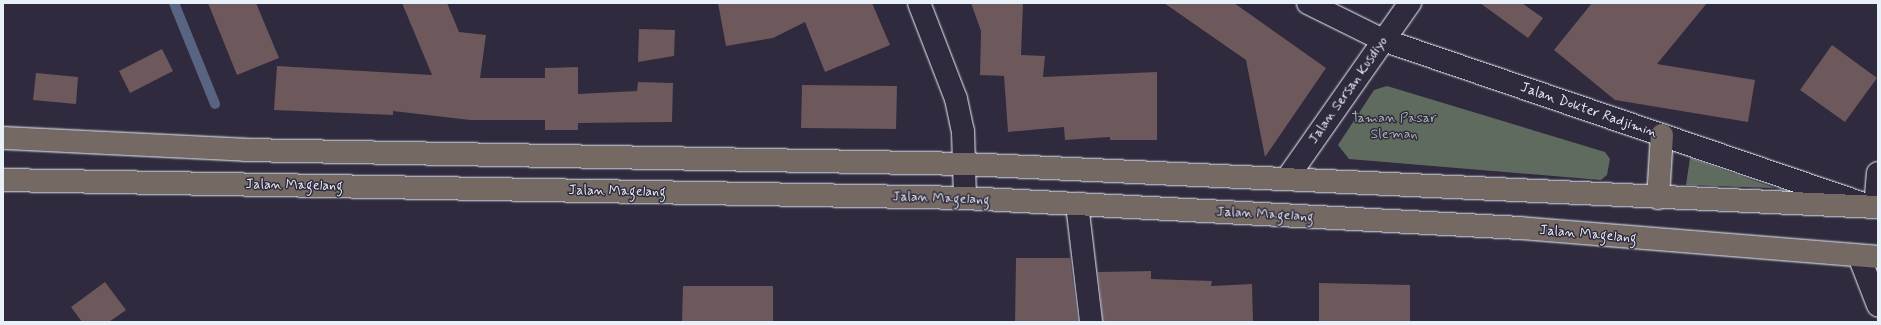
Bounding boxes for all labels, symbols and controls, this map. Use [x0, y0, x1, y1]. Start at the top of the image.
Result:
street label: Jalan Sersan Kusdiyo [1304, 32, 1392, 148]
street label: Jalan Dokter Radjimin [1521, 80, 1657, 140]
park label: Taman Pasar Sleman [1353, 110, 1435, 142]
street label: Jalan Magelang [245, 176, 343, 194]
street label: Jalan Magelang [568, 182, 666, 200]
street label: Jalan Magelang [892, 188, 990, 208]
street label: Jalan Magelang [1216, 203, 1314, 225]
street label: Jalan Magelang [1539, 221, 1637, 247]

